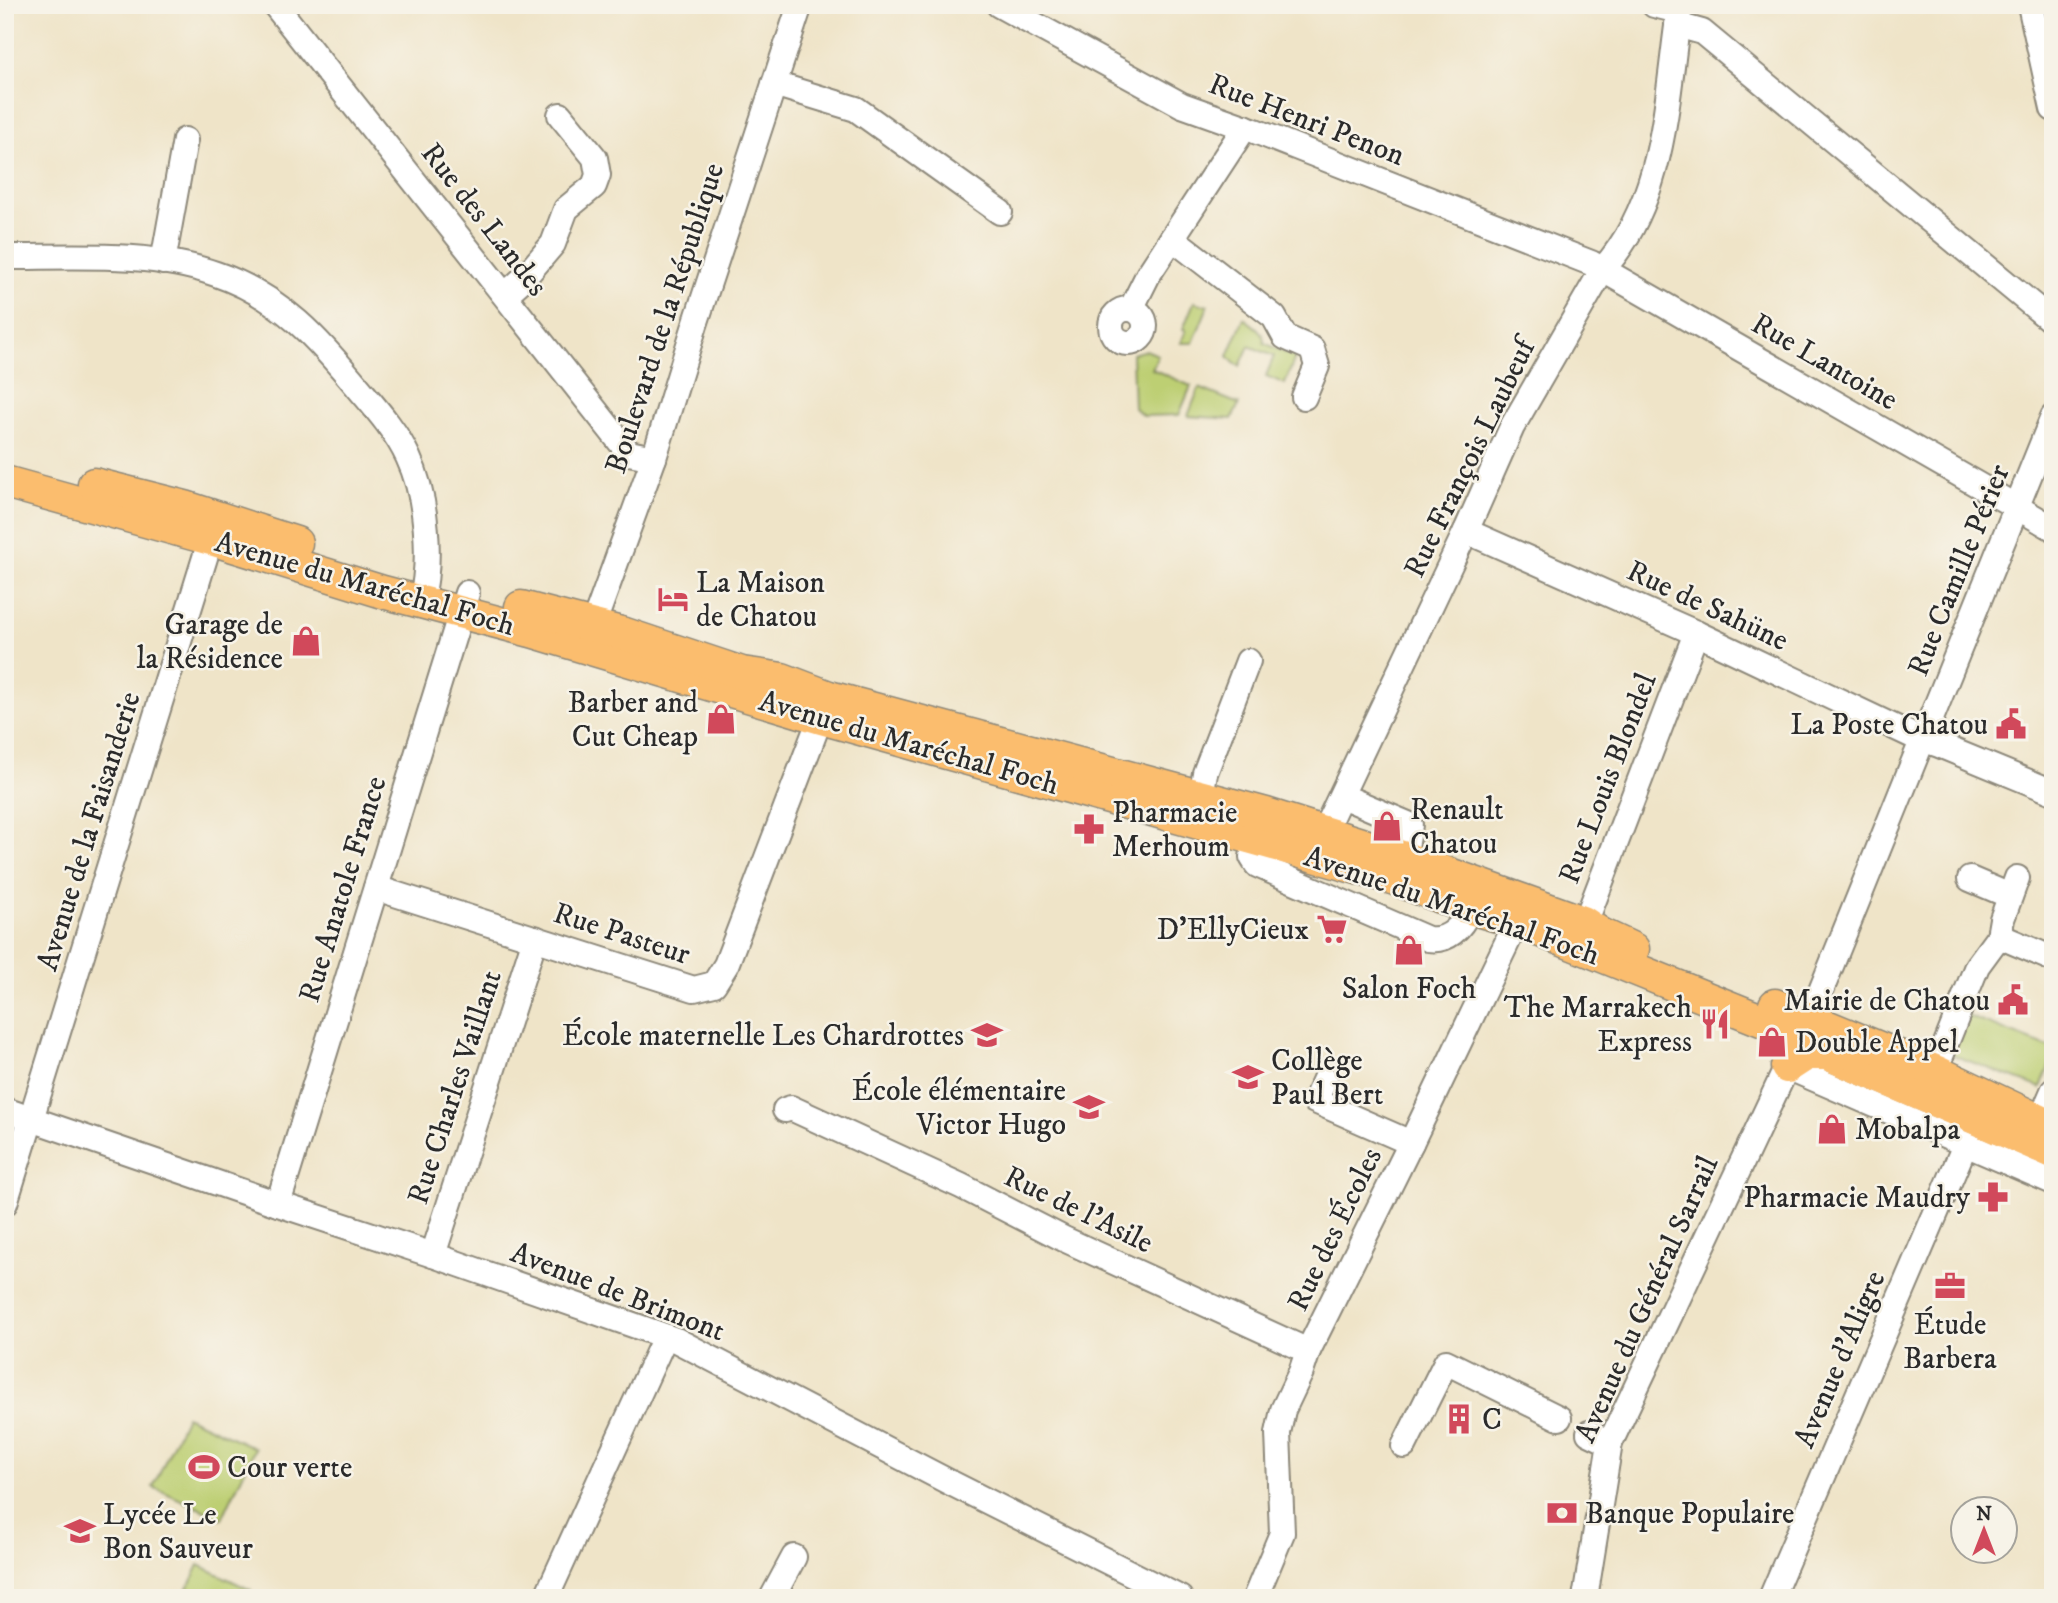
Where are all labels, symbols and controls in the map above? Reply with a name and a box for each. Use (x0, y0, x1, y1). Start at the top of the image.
street label: Rue Henri Penon (1203, 66, 1410, 175)
street label: Rue des Landes (412, 136, 555, 304)
street label: Boulevard de la République (598, 159, 733, 478)
street label: Rue Lantoine (1744, 306, 1904, 419)
street label: Rue François Laubeuf (1397, 329, 1546, 584)
street label: Rue Camille Périer (1900, 459, 2019, 682)
street label: Avenue du Maréchal Foch (210, 524, 519, 645)
street label: Rue de Sahüne (1621, 553, 1794, 660)
place label: La Maison de Chatou (696, 565, 825, 636)
hotel icon: La Maison de Chatou (656, 582, 690, 616)
place label: Garage de la Résidence (137, 607, 283, 678)
shop icon: Garage de la Résidence (289, 624, 323, 658)
street label: Rue Louis Blondel (1551, 668, 1666, 889)
street label: Avenue du Maréchal Foch (754, 683, 1063, 804)
place label: Barber and Cut Cheap (568, 685, 698, 756)
street label: Avenue de la Faisanderie (29, 687, 150, 975)
shop icon: Barber and Cut Cheap (704, 702, 738, 736)
place label: La Poste Chatou (1790, 707, 1988, 744)
public building icon: La Poste Chatou (1994, 707, 2028, 741)
street label: Rue Anatole France (291, 772, 395, 1007)
place label: Renault Chatou (1410, 792, 1504, 863)
place label: Pharmacie Merhoum (1112, 795, 1237, 866)
shop icon: Renault Chatou (1370, 809, 1404, 843)
pharmacy icon: Pharmacie Merhoum (1072, 812, 1106, 846)
street label: Avenue du Maréchal Foch (1299, 838, 1604, 974)
street label: Rue Pasteur (549, 895, 694, 974)
place label: D’EllyCieux (1157, 912, 1309, 949)
supermarket icon: D’EllyCieux (1315, 912, 1349, 946)
shop icon: Salon Foch (1392, 933, 1426, 967)
street label: Rue Charles Vaillant (400, 966, 511, 1209)
place label: Salon Foch (1342, 971, 1477, 1008)
place label: Mairie de Chatou (1783, 983, 1990, 1020)
public building icon: Mairie de Chatou (1996, 983, 2030, 1017)
place label: The Marrakech Express (1504, 990, 1692, 1061)
restaurant icon: The Marrakech Express (1698, 1007, 1732, 1041)
place label: École maternelle Les Chardrottes (562, 1017, 964, 1055)
school or university icon: École maternelle Les Chardrottes (970, 1018, 1004, 1052)
shop icon: Double Appel (1755, 1025, 1789, 1059)
place label: Double Appel (1795, 1025, 1959, 1062)
place label: Collège Paul Bert (1271, 1043, 1383, 1114)
school or university icon: Collège Paul Bert (1231, 1060, 1265, 1094)
place label: École élémentaire Victor Hugo (852, 1072, 1066, 1144)
school or university icon: École élémentaire Victor Hugo (1072, 1090, 1106, 1124)
shop icon: Mobalpa (1815, 1112, 1849, 1146)
place label: Mobalpa (1855, 1112, 1960, 1149)
street label: Rue des Écoles (1279, 1142, 1391, 1317)
street label: Avenue du Général Sarrail (1567, 1151, 1727, 1449)
street label: Rue de l'Asile (998, 1158, 1159, 1262)
place label: Pharmacie Maudry (1743, 1180, 1971, 1217)
pharmacy icon: Pharmacie Maudry (1976, 1180, 2010, 1214)
street label: Avenue de Brimont (505, 1235, 730, 1350)
street label: Avenue d'Aligre (1787, 1266, 1894, 1454)
office icon: Étude Barbera (1933, 1269, 1967, 1303)
place label: Étude Barbera (1903, 1306, 1997, 1378)
building icon: C (1442, 1402, 1476, 1436)
place label: C (1482, 1402, 1502, 1439)
sports icon: Cour verte (187, 1450, 221, 1484)
place label: Cour verte (227, 1450, 352, 1487)
north arrow (1950, 1494, 2020, 1564)
bank icon: Banque Populaire (1545, 1496, 1579, 1530)
place label: Banque Populaire (1585, 1496, 1795, 1533)
place label: Lycée Le Bon Sauveur (103, 1497, 253, 1568)
text: N (1976, 1503, 1992, 1526)
school or university icon: Lycée Le Bon Sauveur (63, 1514, 97, 1548)

